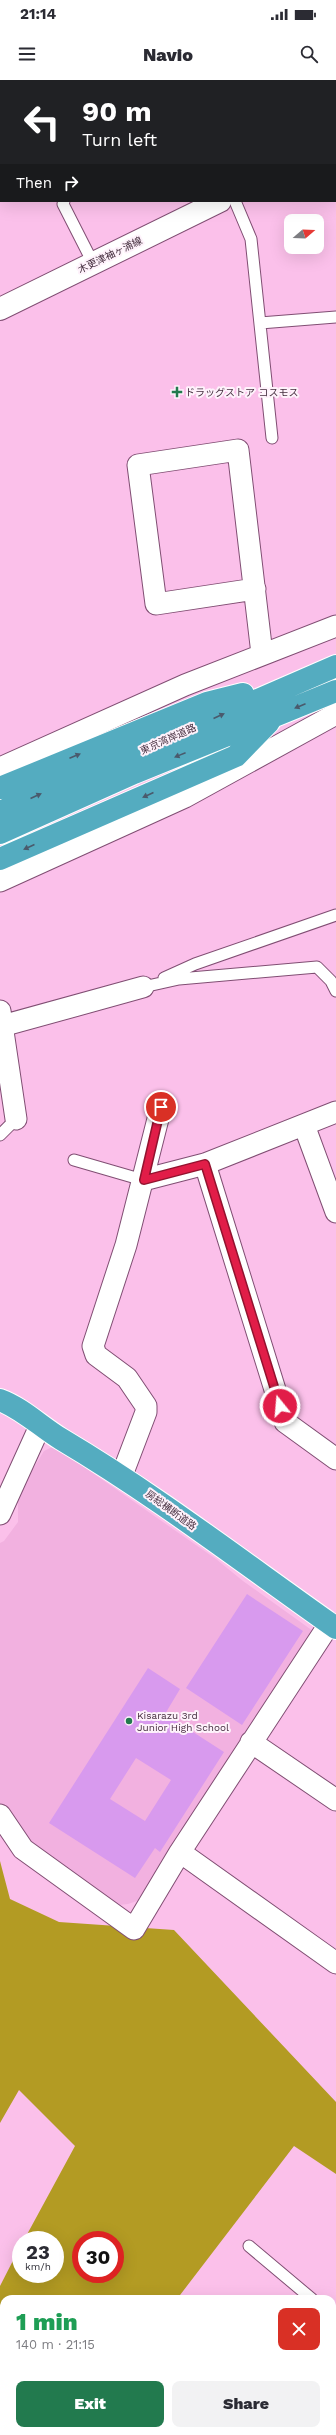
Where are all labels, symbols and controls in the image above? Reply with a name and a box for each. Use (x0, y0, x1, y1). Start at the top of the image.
text: 21:14 (20, 5, 56, 23)
icon: menu (16, 43, 38, 65)
icon: search (298, 43, 320, 65)
text: Navio (143, 44, 193, 65)
text: 90 m (82, 95, 152, 128)
icon: left (16, 96, 68, 148)
text: Turn left (82, 129, 157, 150)
icon: right (60, 172, 82, 194)
text: Then (16, 174, 52, 192)
north arrow (284, 214, 324, 254)
map controls (284, 214, 324, 254)
street label: 木更津袖ヶ浦線 (76, 235, 144, 275)
marker: ドラッグストア コスモス (172, 387, 182, 397)
place label: ドラッグストア コスモス (185, 387, 298, 398)
one-way arrow (295, 703, 306, 709)
one-way arrow (213, 713, 225, 720)
street label: 東京湾岸道路 (138, 722, 198, 756)
one-way arrow (173, 752, 185, 758)
one-way arrow (69, 753, 81, 759)
one-way arrow (142, 792, 154, 798)
one-way arrow (30, 793, 42, 799)
one-way arrow (22, 844, 34, 850)
pin (144, 1090, 178, 1124)
icon: arrive (150, 1096, 172, 1118)
position arrow (259, 1385, 301, 1427)
street label: 房総横断道路 (143, 1488, 199, 1532)
place label: Kisarazu 3rd Junior High School (137, 1710, 229, 1733)
marker: Kisarazu 3rd Junior High School (124, 1716, 134, 1726)
speed limit sign: 30 (72, 2231, 124, 2283)
text: 23 (26, 2240, 50, 2264)
text: km/h (25, 2261, 51, 2272)
text: 1 min (16, 2308, 78, 2336)
button: close (278, 2308, 320, 2350)
text: 140 m · 21:15 (16, 2337, 95, 2352)
button: Exit (16, 2381, 164, 2427)
button: Share (172, 2381, 320, 2427)

